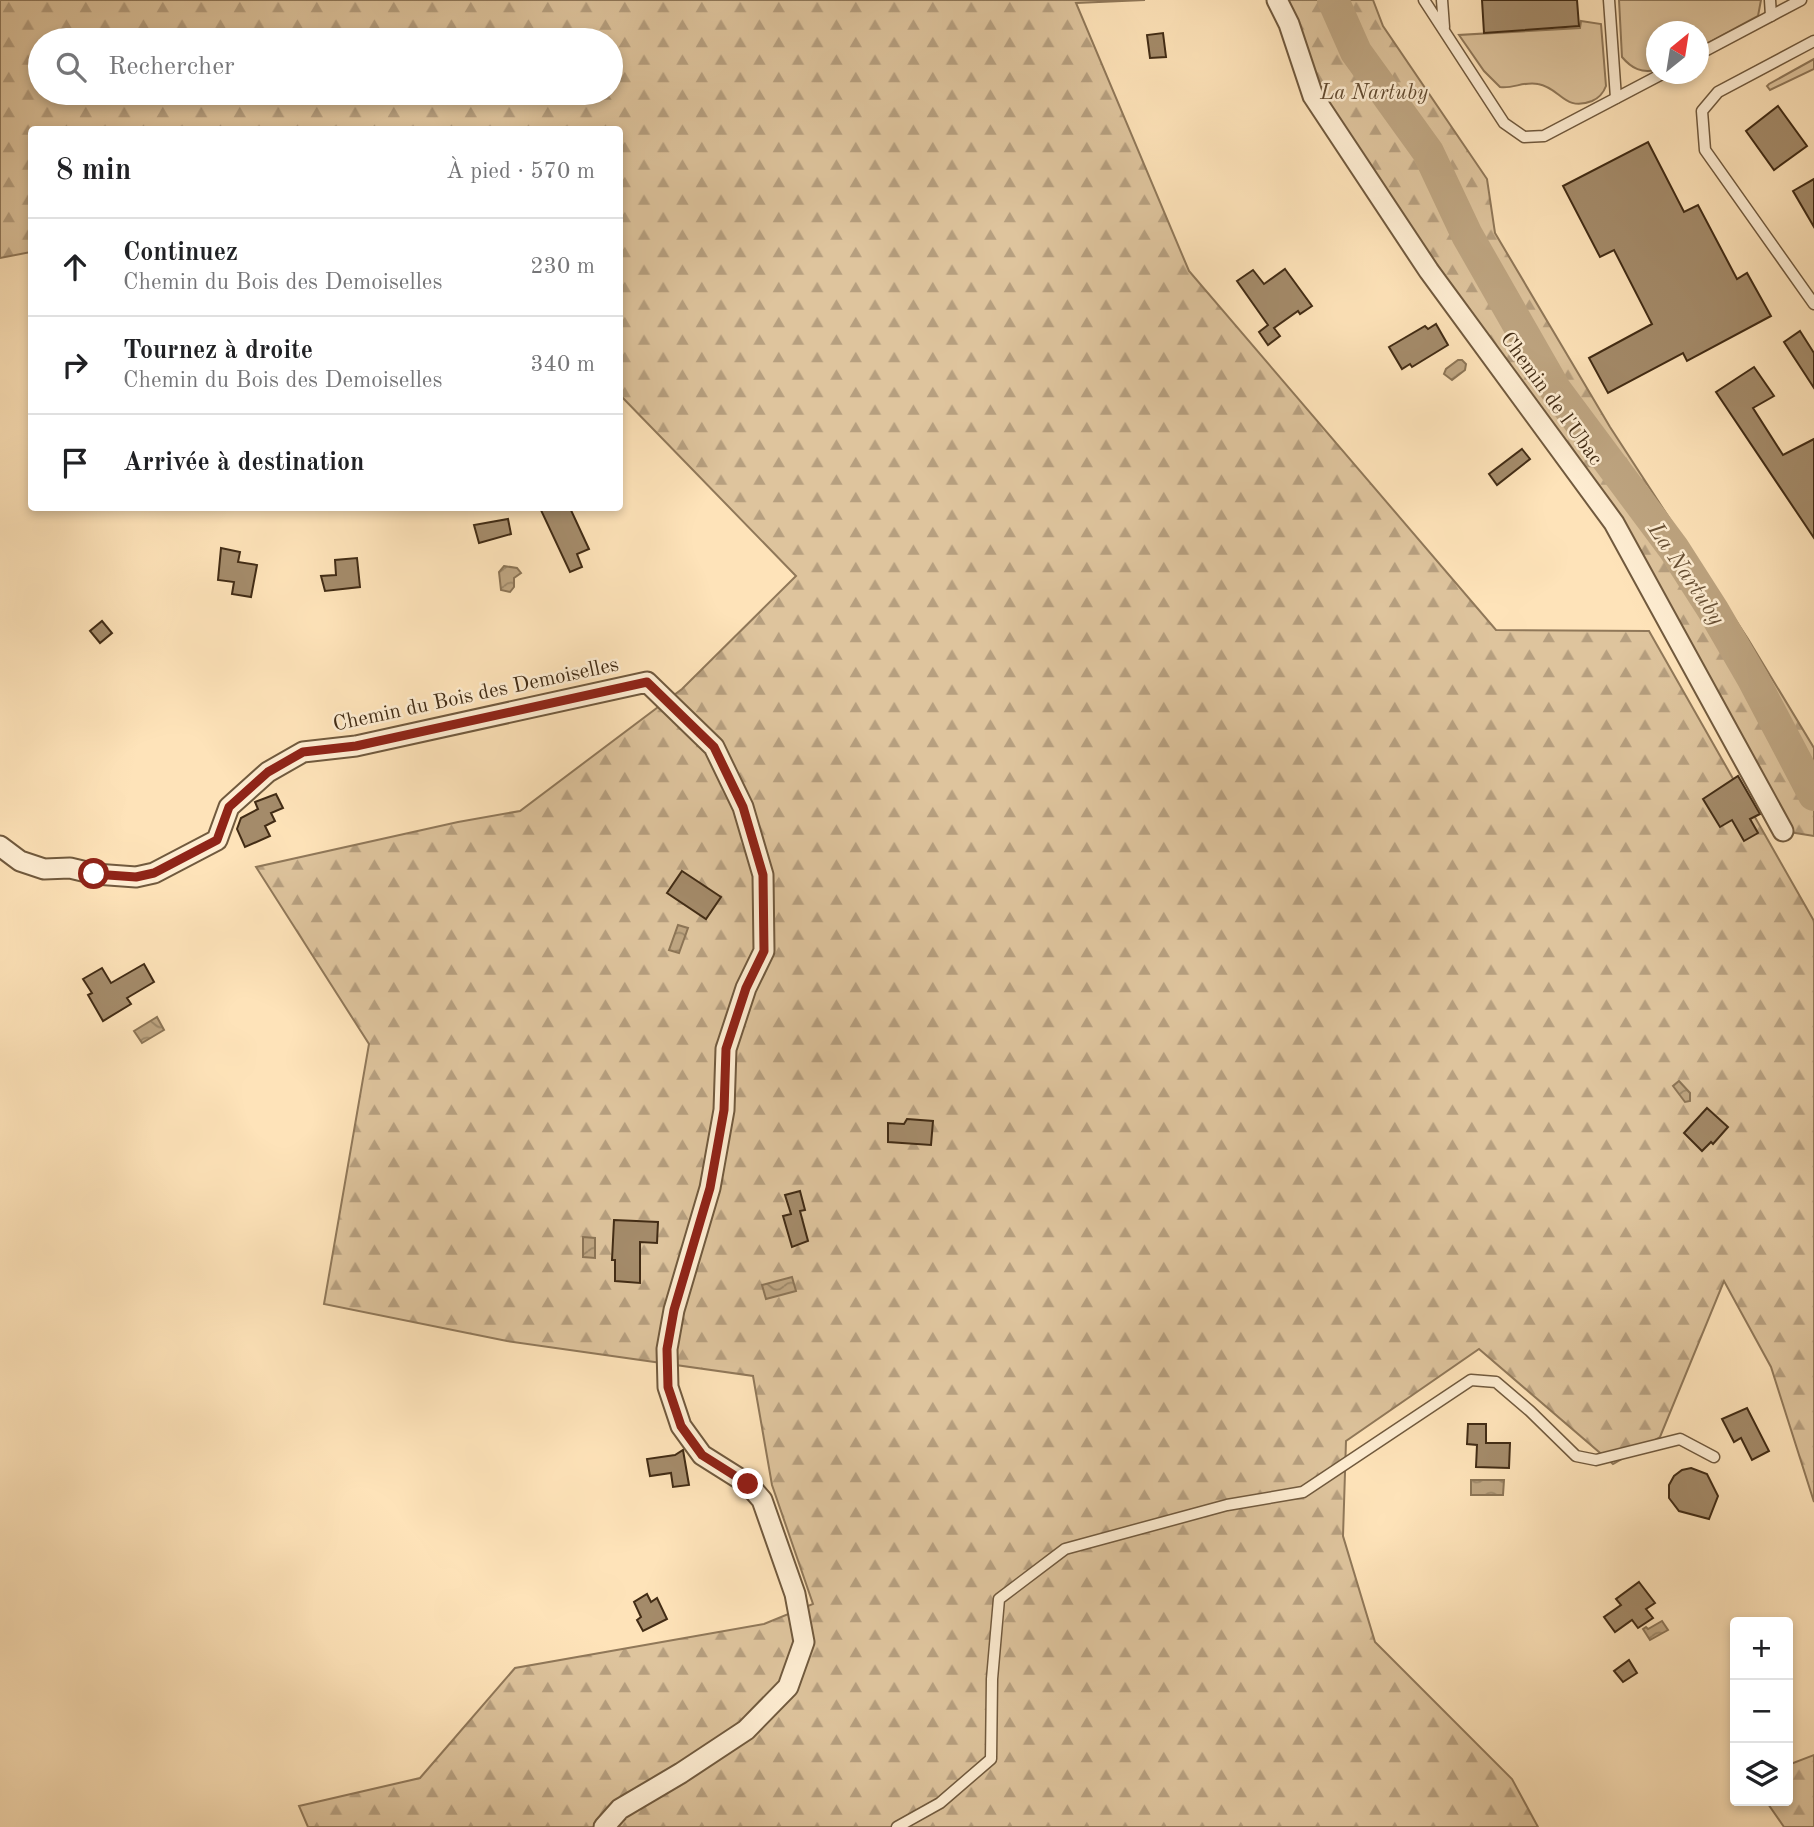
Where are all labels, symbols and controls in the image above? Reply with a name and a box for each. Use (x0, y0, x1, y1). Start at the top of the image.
north arrow (1646, 21, 1709, 84)
search box (28, 28, 623, 105)
icon: search (52, 48, 90, 86)
text: Rechercher (108, 54, 235, 80)
park label: La Nartuby (1319, 83, 1428, 104)
text: 8 min (56, 156, 131, 186)
text: À pied · 570 m (446, 160, 595, 183)
text: Continuez (123, 240, 238, 266)
icon: ahead (56, 248, 94, 286)
text: 230 m (530, 255, 595, 278)
text: Chemin du Bois des Demoiselles (123, 271, 442, 294)
street label: Chemin de l'Ubac (1496, 329, 1606, 469)
text: Tournez à droite (123, 338, 313, 364)
icon: right (56, 346, 94, 384)
text: 340 m (530, 353, 595, 376)
text: Chemin du Bois des Demoiselles (123, 369, 442, 392)
icon: arrive (56, 444, 94, 482)
text: Arrivée à destination (123, 450, 365, 476)
water label: La Nartuby (1642, 518, 1729, 630)
street label: Chemin du Bois des Demoiselles (331, 654, 621, 736)
route start (78, 858, 109, 889)
route end (732, 1468, 763, 1499)
map controls (1730, 1617, 1793, 1806)
button: + (1730, 1617, 1793, 1680)
button: − (1730, 1680, 1793, 1743)
button: layers (1730, 1743, 1793, 1806)

